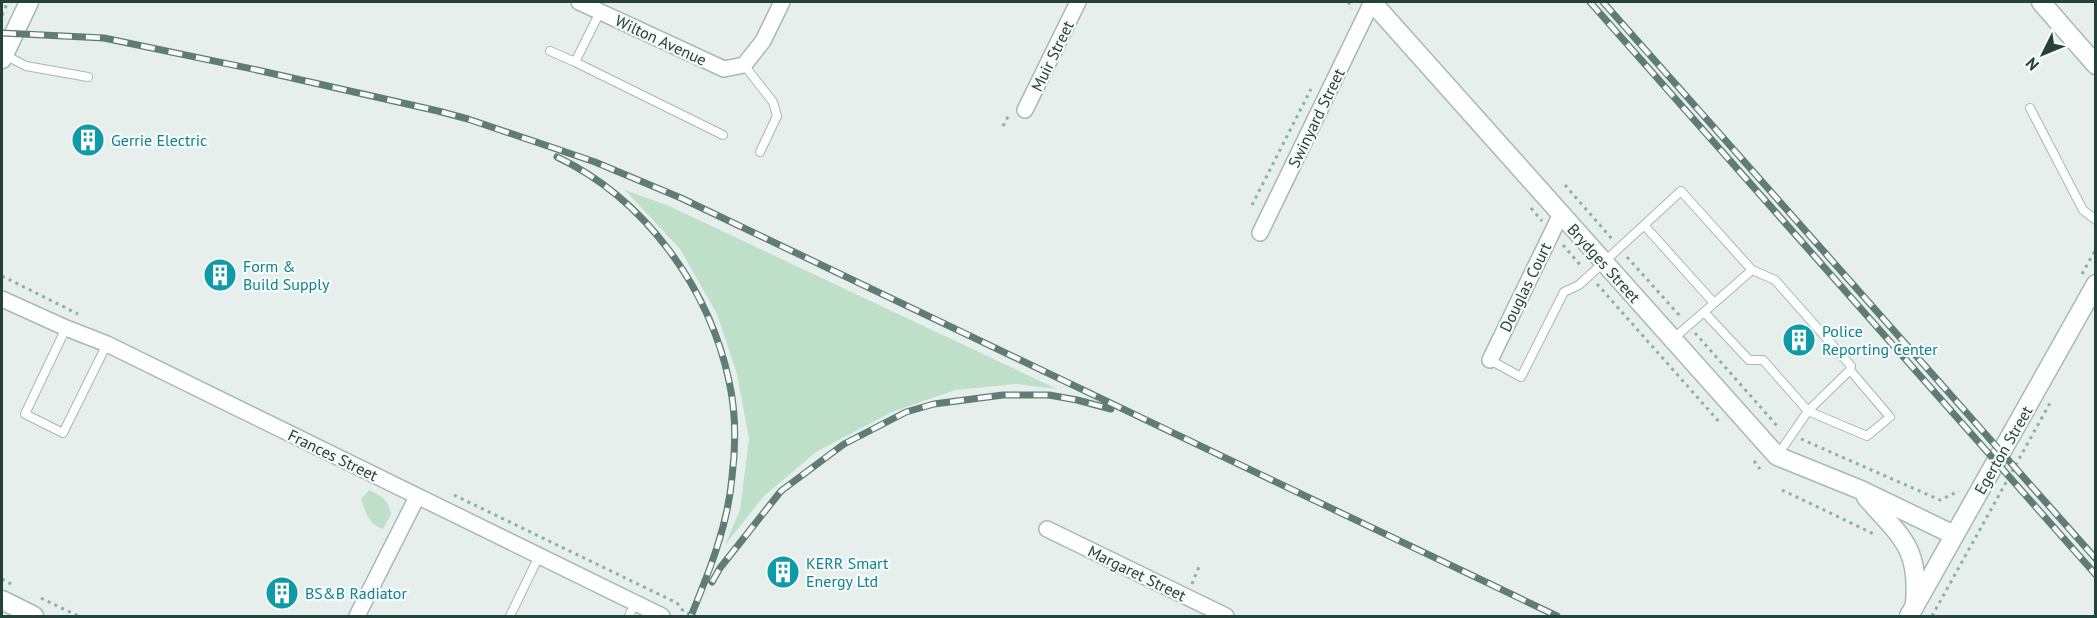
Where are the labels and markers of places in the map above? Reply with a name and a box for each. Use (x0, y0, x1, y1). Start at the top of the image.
building icon: Gerrie Electric (70, 122, 106, 158)
place label: Gerrie Electric (111, 130, 207, 150)
place label: Form & Build Supply (243, 256, 330, 294)
building icon: Form & Build Supply (202, 257, 238, 293)
place label: Police Reporting Center (1822, 321, 1938, 359)
building icon: Police Reporting Center (1781, 322, 1817, 358)
place label: KERR Smart Energy Ltd (806, 553, 889, 591)
building icon: KERR Smart Energy Ltd (765, 554, 801, 590)
building icon: BS&B Radiator (264, 575, 300, 611)
place label: BS&B Radiator (305, 583, 407, 603)

